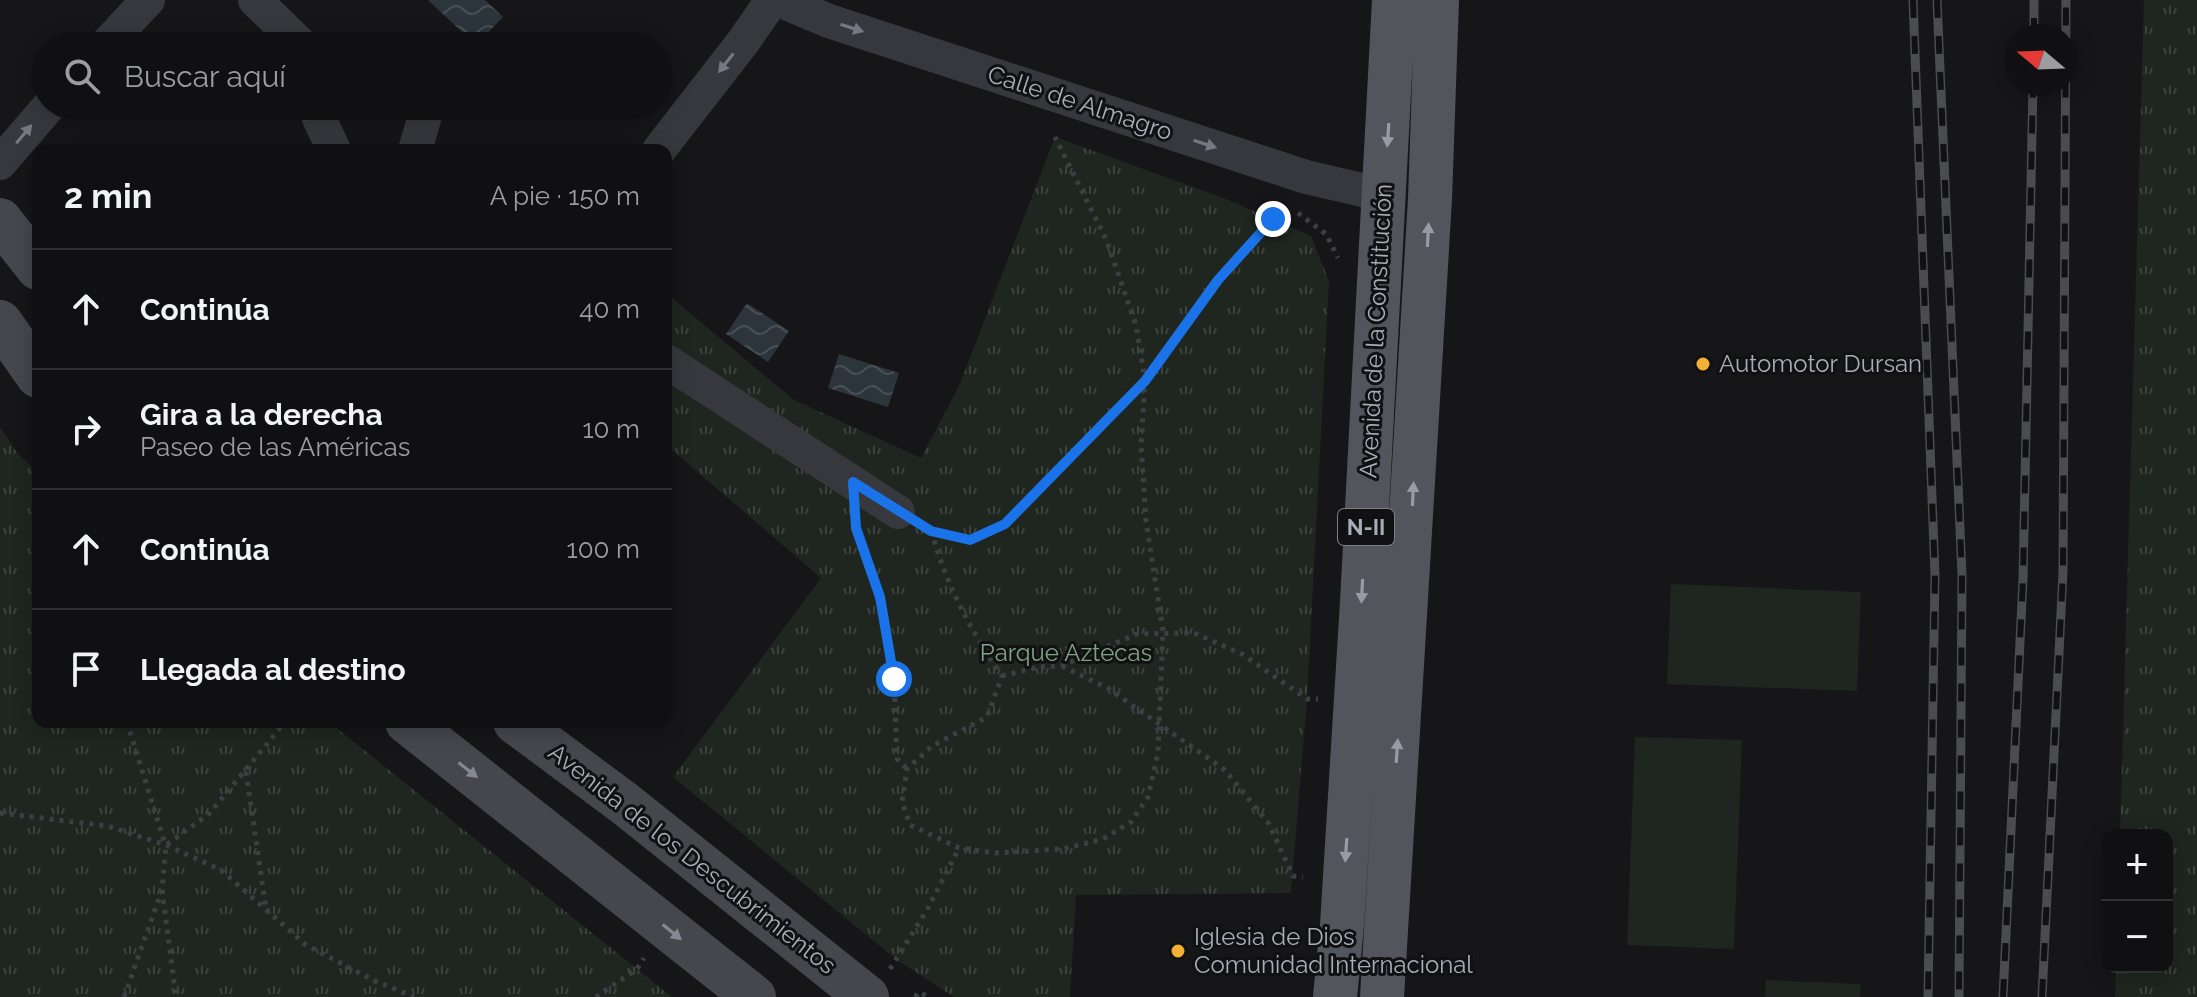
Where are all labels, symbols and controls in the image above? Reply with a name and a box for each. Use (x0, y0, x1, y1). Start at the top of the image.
one-way arrow (840, 22, 864, 35)
north arrow (2005, 24, 2077, 96)
search box (32, 32, 672, 120)
one-way arrow (719, 53, 735, 73)
icon: search (60, 54, 104, 98)
text: Buscar aquí (124, 59, 286, 94)
street label: Calle de Almagro (984, 59, 1176, 146)
one-way arrow (1381, 123, 1394, 148)
one-way arrow (15, 124, 32, 144)
one-way arrow (1193, 138, 1217, 151)
text: 2 min (64, 176, 152, 216)
text: A pie · 150 m (490, 181, 640, 211)
street label: Avenida de la Constitución (1353, 183, 1398, 479)
route end (1255, 201, 1291, 237)
one-way arrow (1422, 222, 1435, 247)
icon: ahead (64, 287, 108, 331)
text: Continúa (140, 292, 270, 327)
text: 40 m (579, 294, 640, 324)
place label: Automotor Dursan (1719, 349, 1922, 378)
marker: Automotor Dursan (1694, 355, 1712, 373)
text: Gira a la derecha (140, 397, 383, 432)
icon: right (64, 407, 108, 451)
text: 10 m (582, 414, 640, 444)
text: Paseo de las Américas (140, 432, 410, 462)
one-way arrow (1407, 481, 1420, 506)
road number: N-II (1338, 509, 1394, 545)
icon: ahead (64, 527, 108, 571)
text: Continúa (140, 532, 270, 567)
text: 100 m (567, 534, 640, 564)
one-way arrow (1355, 579, 1368, 604)
park label: Parque Aztecas (980, 638, 1152, 667)
icon: arrive (64, 647, 108, 691)
text: Llegada al destino (140, 652, 406, 687)
route start (876, 661, 912, 697)
street label: Avenida de los Descubrimientos (543, 737, 842, 980)
one-way arrow (1391, 739, 1404, 764)
one-way arrow (458, 762, 478, 778)
map controls (2101, 829, 2173, 973)
button: + (2101, 829, 2173, 901)
one-way arrow (1339, 838, 1352, 863)
button: − (2101, 901, 2173, 973)
place label: Iglesia de Dios Comunidad Internacional (1194, 922, 1473, 979)
one-way arrow (662, 923, 682, 940)
marker: Iglesia de Dios Comunidad Internacional (1169, 942, 1187, 960)

